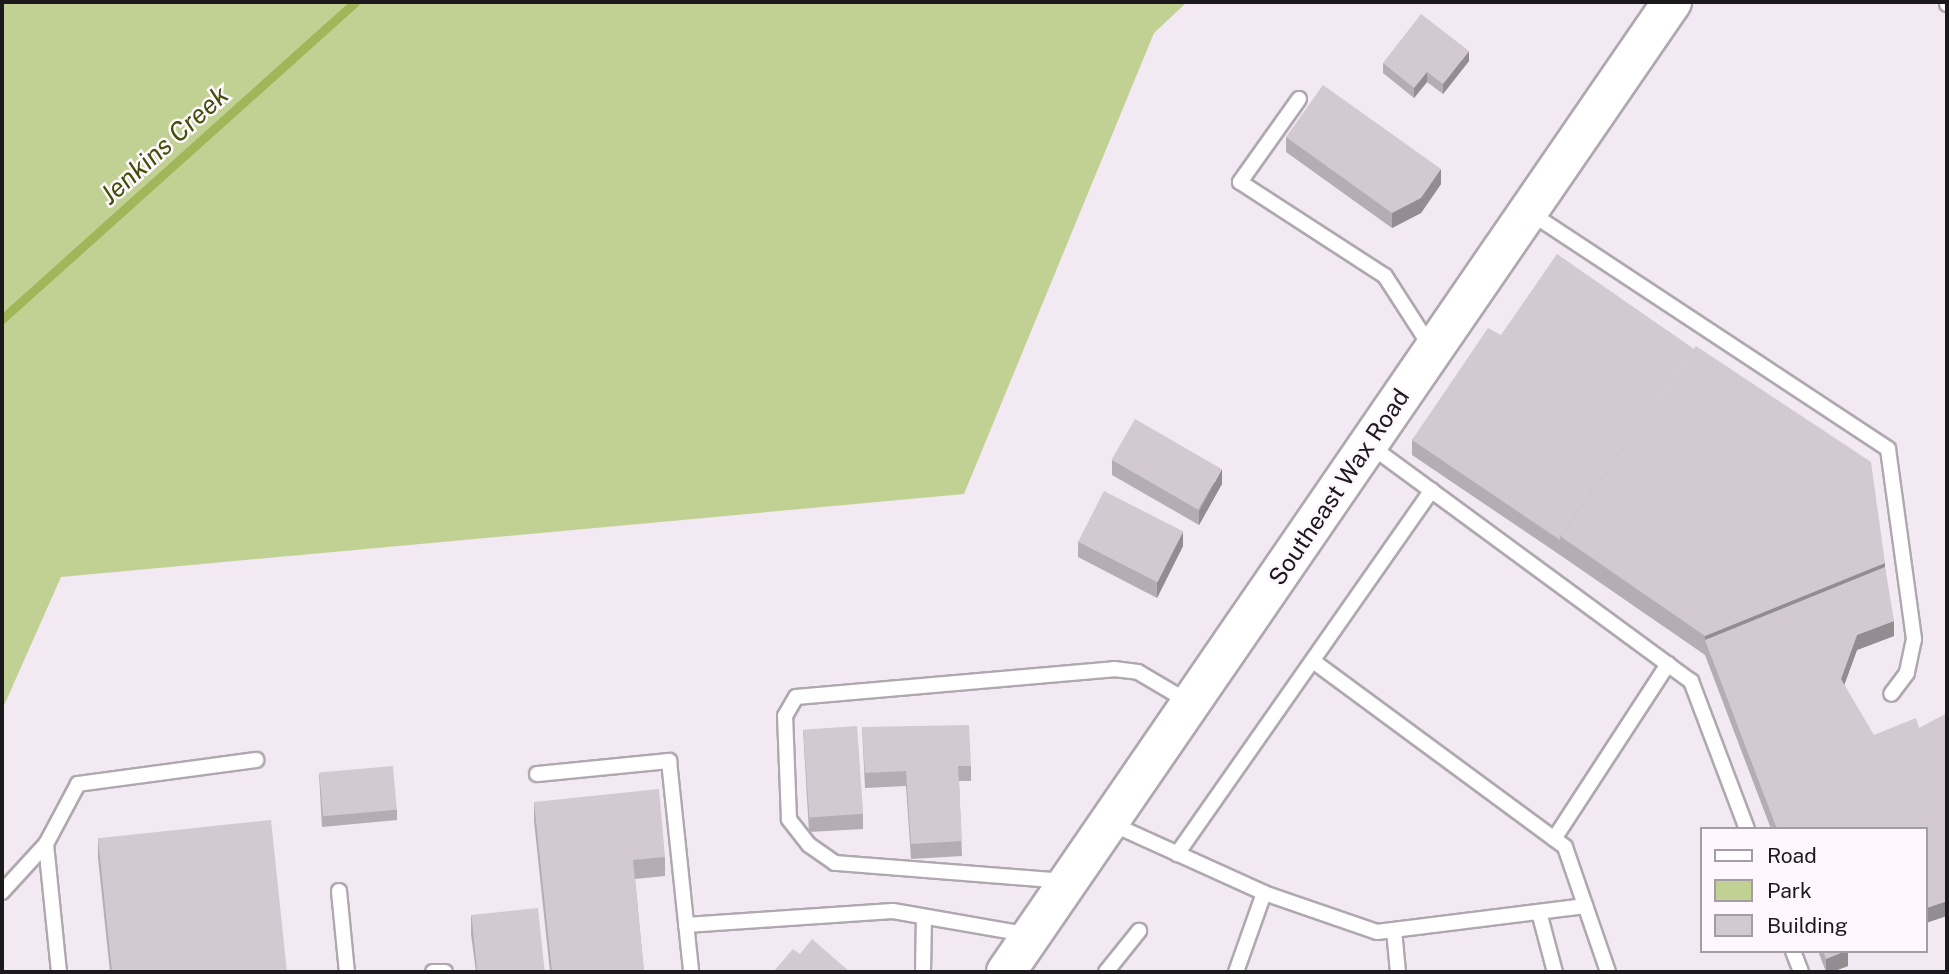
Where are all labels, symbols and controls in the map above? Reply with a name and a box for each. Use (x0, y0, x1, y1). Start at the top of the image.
water label: Jenkins Creek (93, 79, 235, 211)
street label: Southeast Wax Road (1262, 383, 1416, 591)
legend (1700, 827, 1928, 953)
text: Road (1767, 843, 1817, 868)
text: Park (1767, 878, 1812, 903)
text: Building (1767, 913, 1848, 938)

